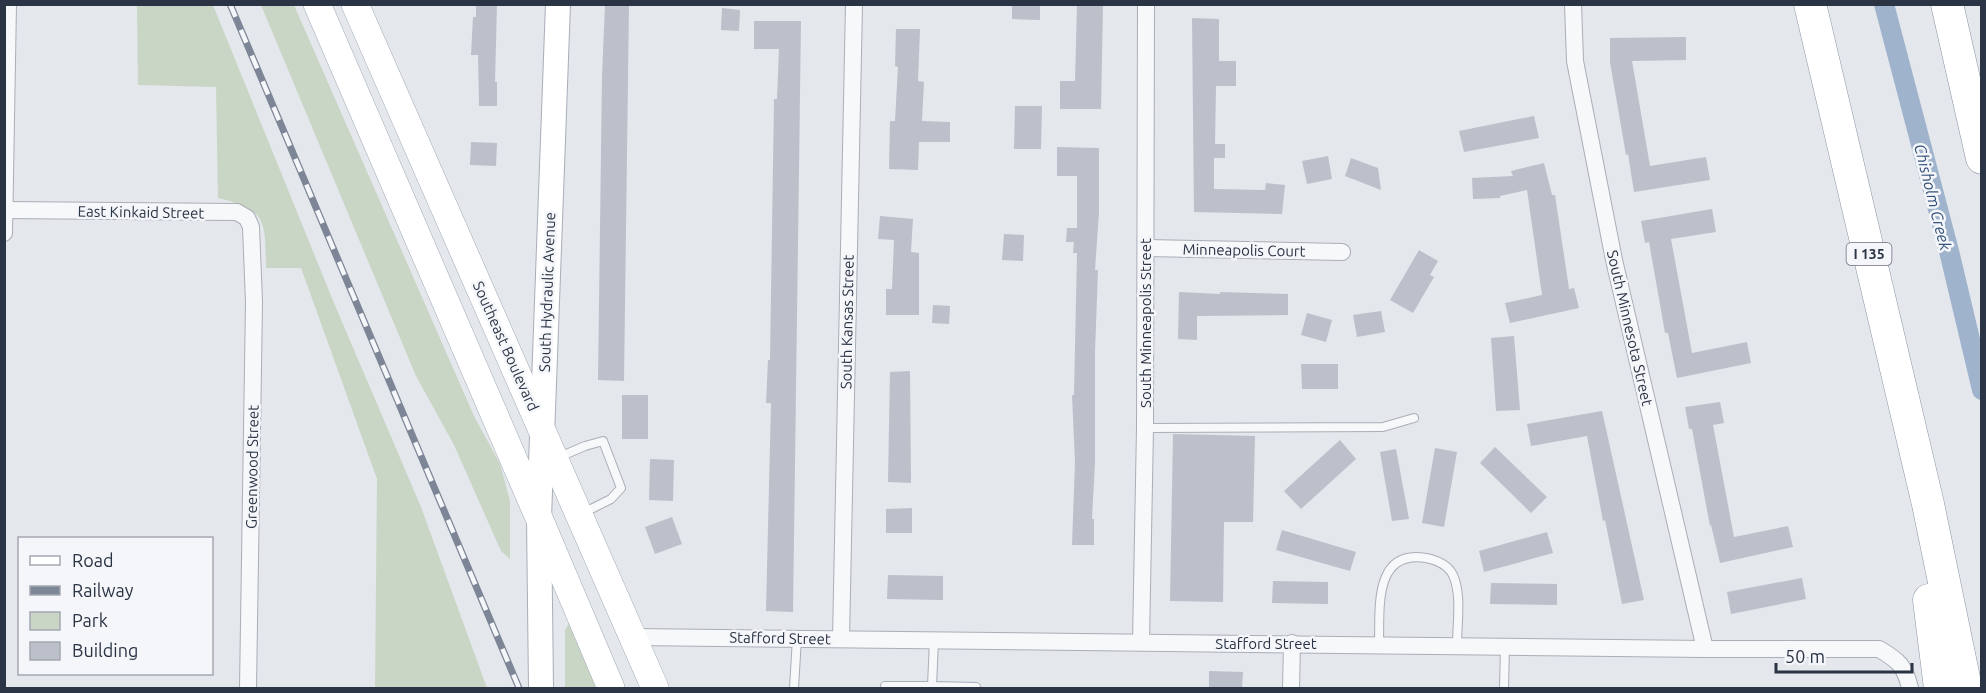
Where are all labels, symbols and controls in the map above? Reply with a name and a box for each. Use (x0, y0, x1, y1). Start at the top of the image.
water label: Chisholm Creek (1911, 142, 1955, 253)
street label: East Kinkaid Street (78, 202, 205, 222)
street label: South Hydraulic Avenue (536, 212, 558, 372)
street label: South Minneapolis Street (1137, 238, 1154, 408)
street label: Minneapolis Court (1182, 240, 1306, 260)
road number: I 135 (1846, 243, 1892, 265)
street label: South Minnesota Street (1604, 248, 1656, 408)
street label: South Kansas Street (837, 254, 857, 389)
street label: Southeast Boulevard (470, 279, 542, 413)
street label: Greenwood Street (242, 405, 262, 529)
legend (18, 537, 213, 675)
text: Road (72, 550, 114, 570)
text: Railway (72, 580, 134, 600)
text: Park (72, 610, 108, 630)
street label: Stafford Street (729, 629, 831, 647)
street label: Stafford Street (1215, 635, 1317, 652)
scale bar (1776, 636, 1912, 674)
text: Building (72, 640, 138, 660)
text: 50 m (1785, 646, 1825, 666)

